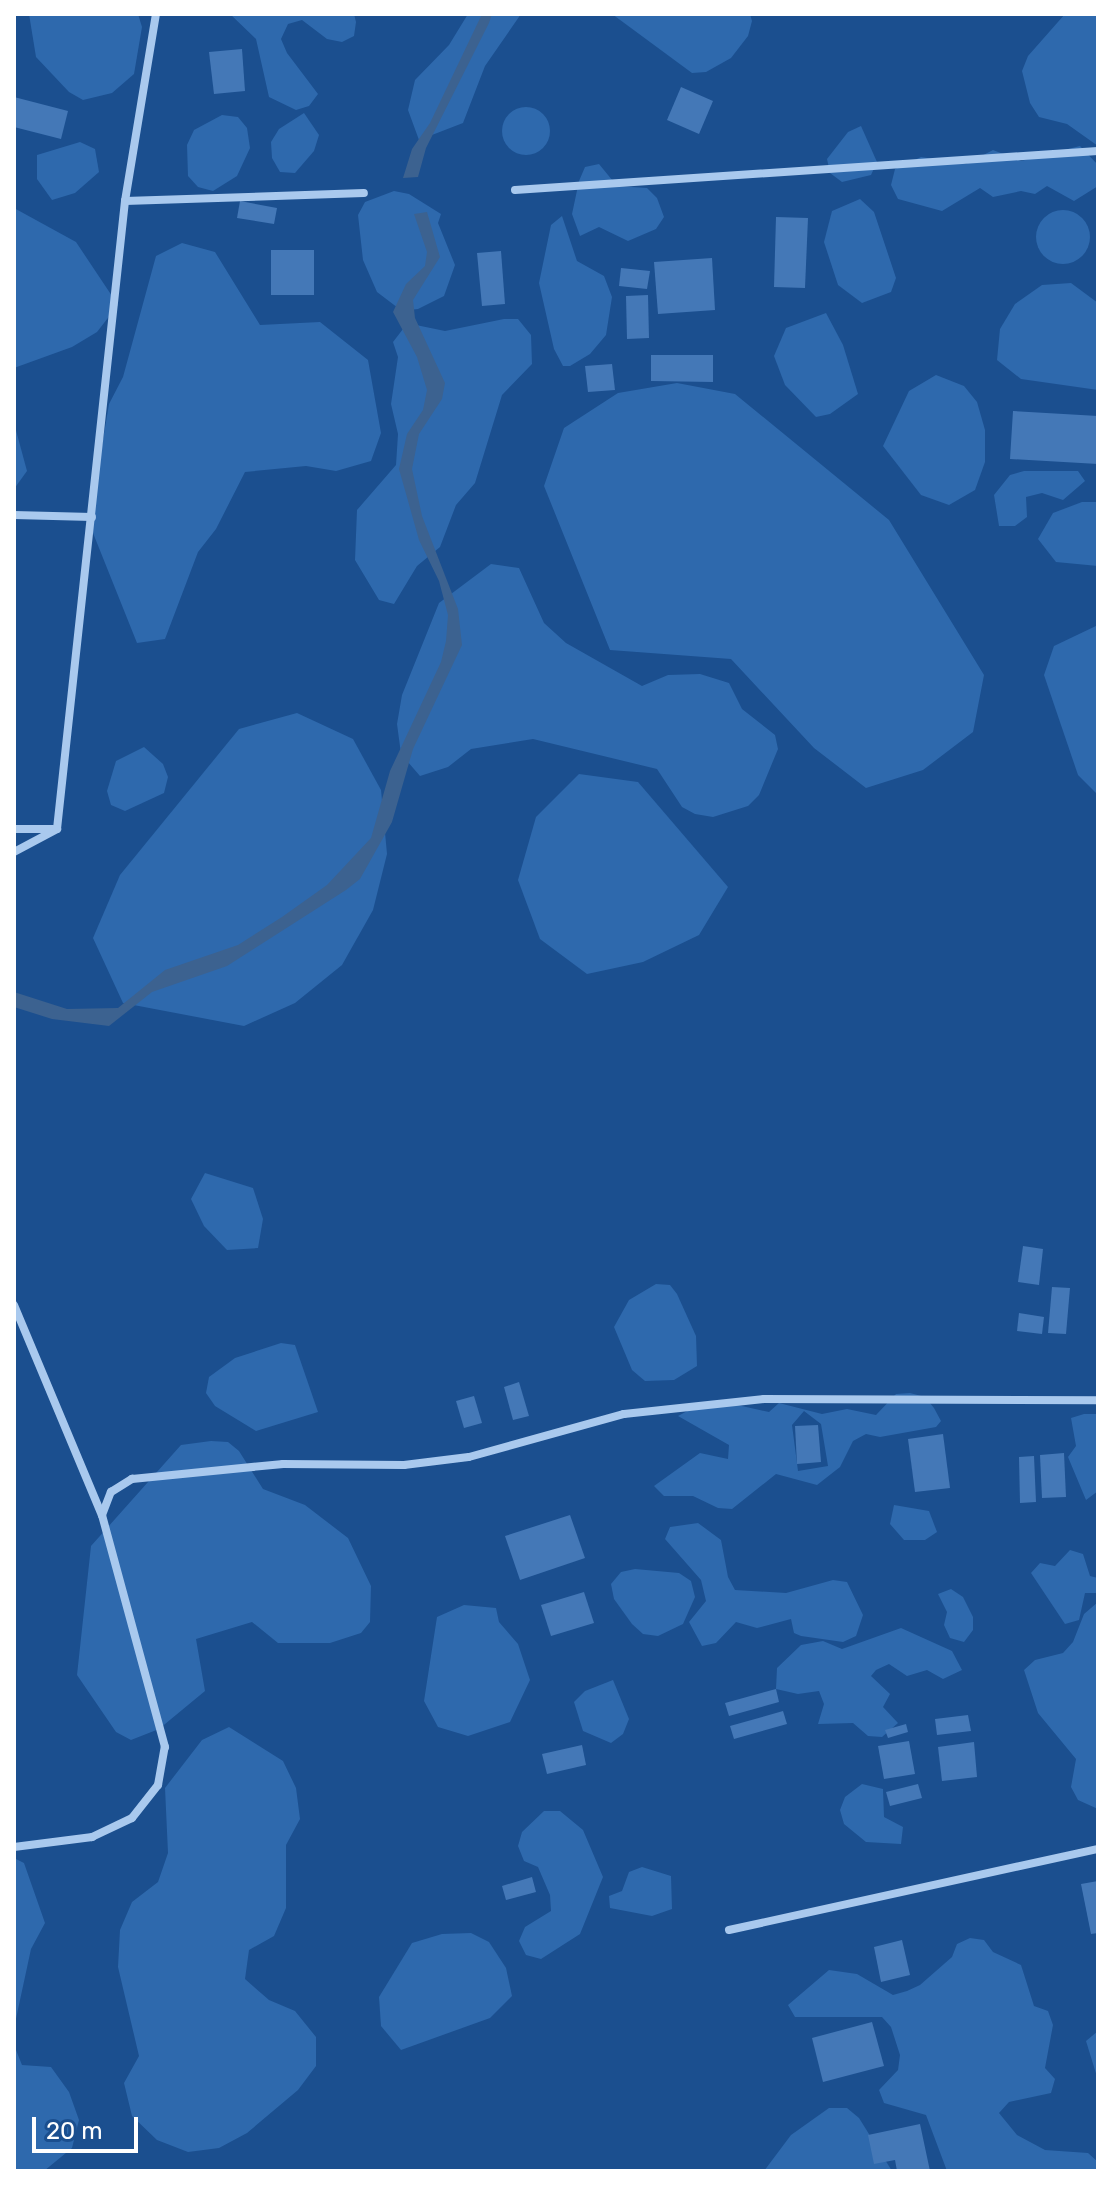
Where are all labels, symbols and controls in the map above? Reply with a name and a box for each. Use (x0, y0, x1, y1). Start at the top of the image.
scale bar (36, 2101, 142, 2151)
text: 20 m (46, 2117, 103, 2145)

